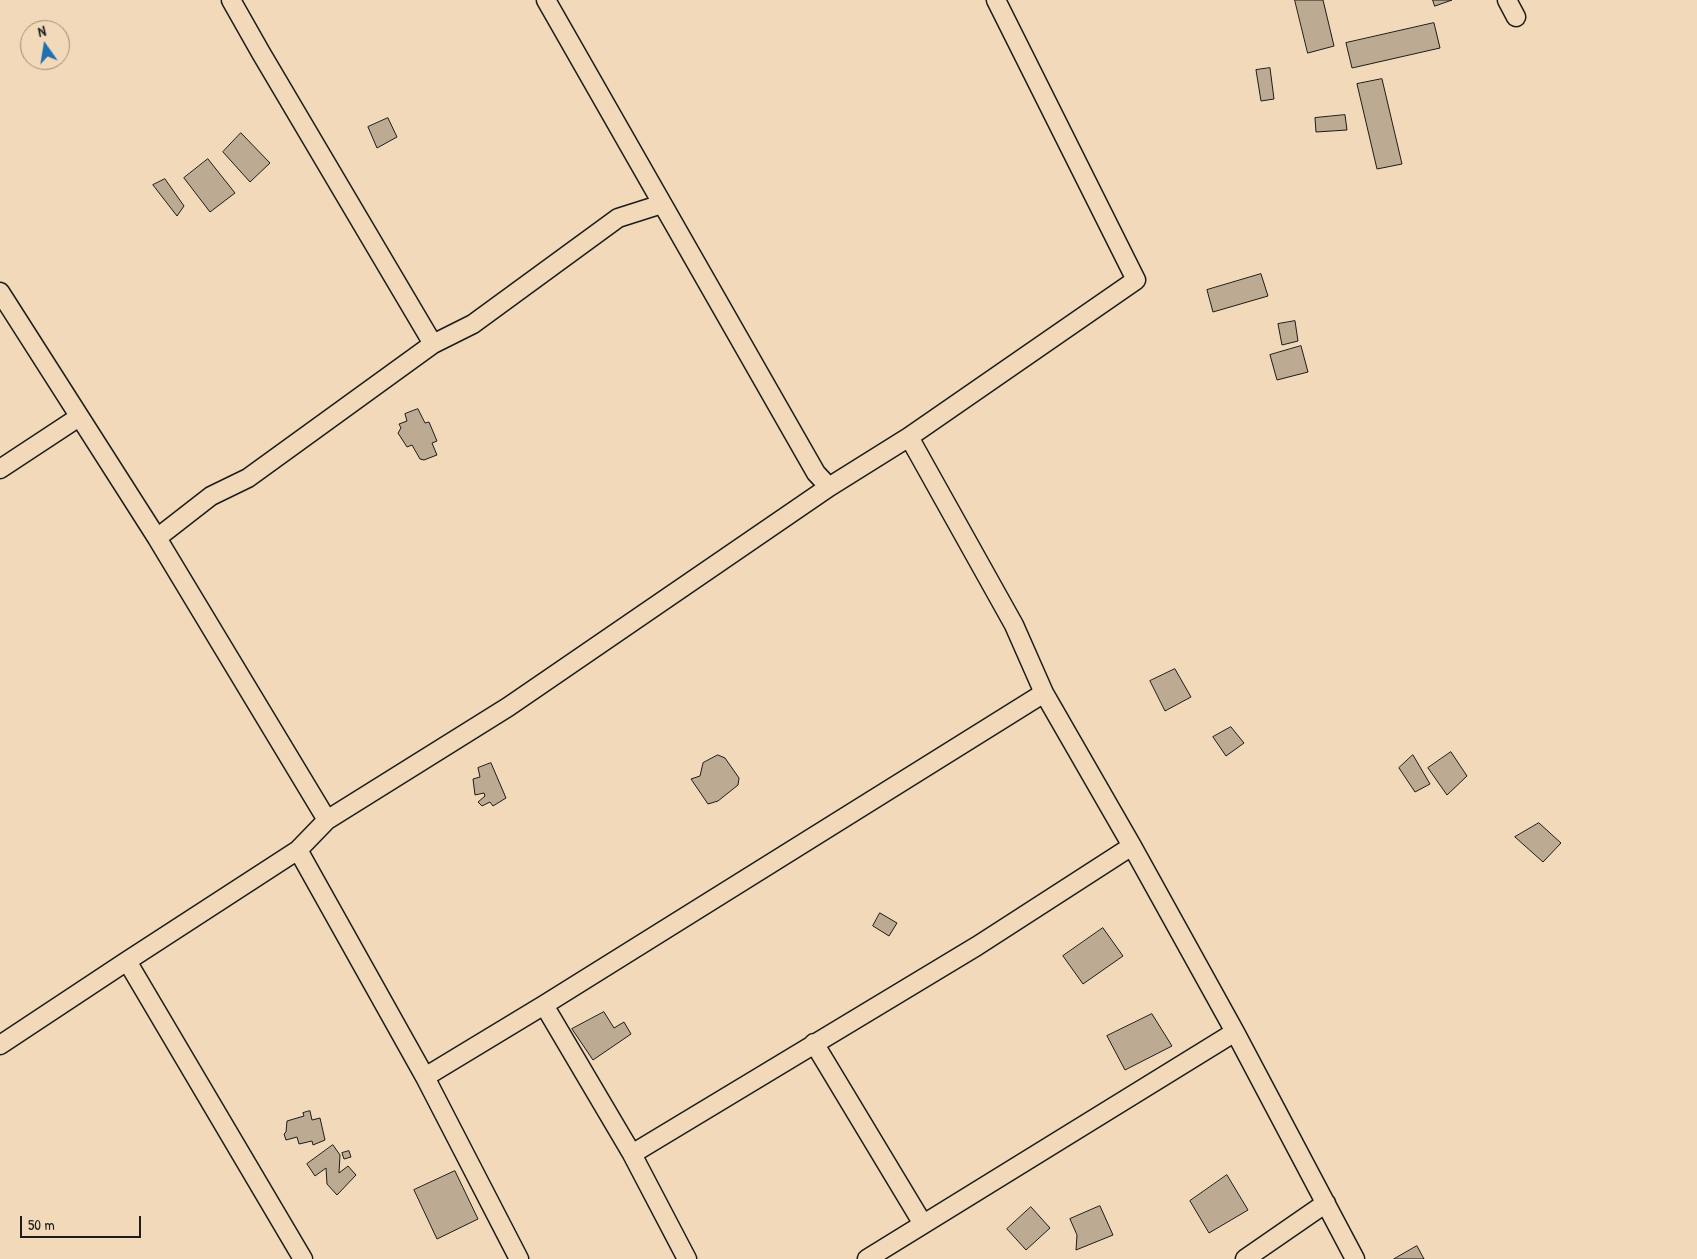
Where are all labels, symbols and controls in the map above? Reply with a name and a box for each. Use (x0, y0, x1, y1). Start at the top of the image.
north arrow (20, 20, 70, 70)
text: N (36, 21, 47, 41)
scale bar (22, 1206, 144, 1238)
text: 50 m (28, 1214, 55, 1235)

